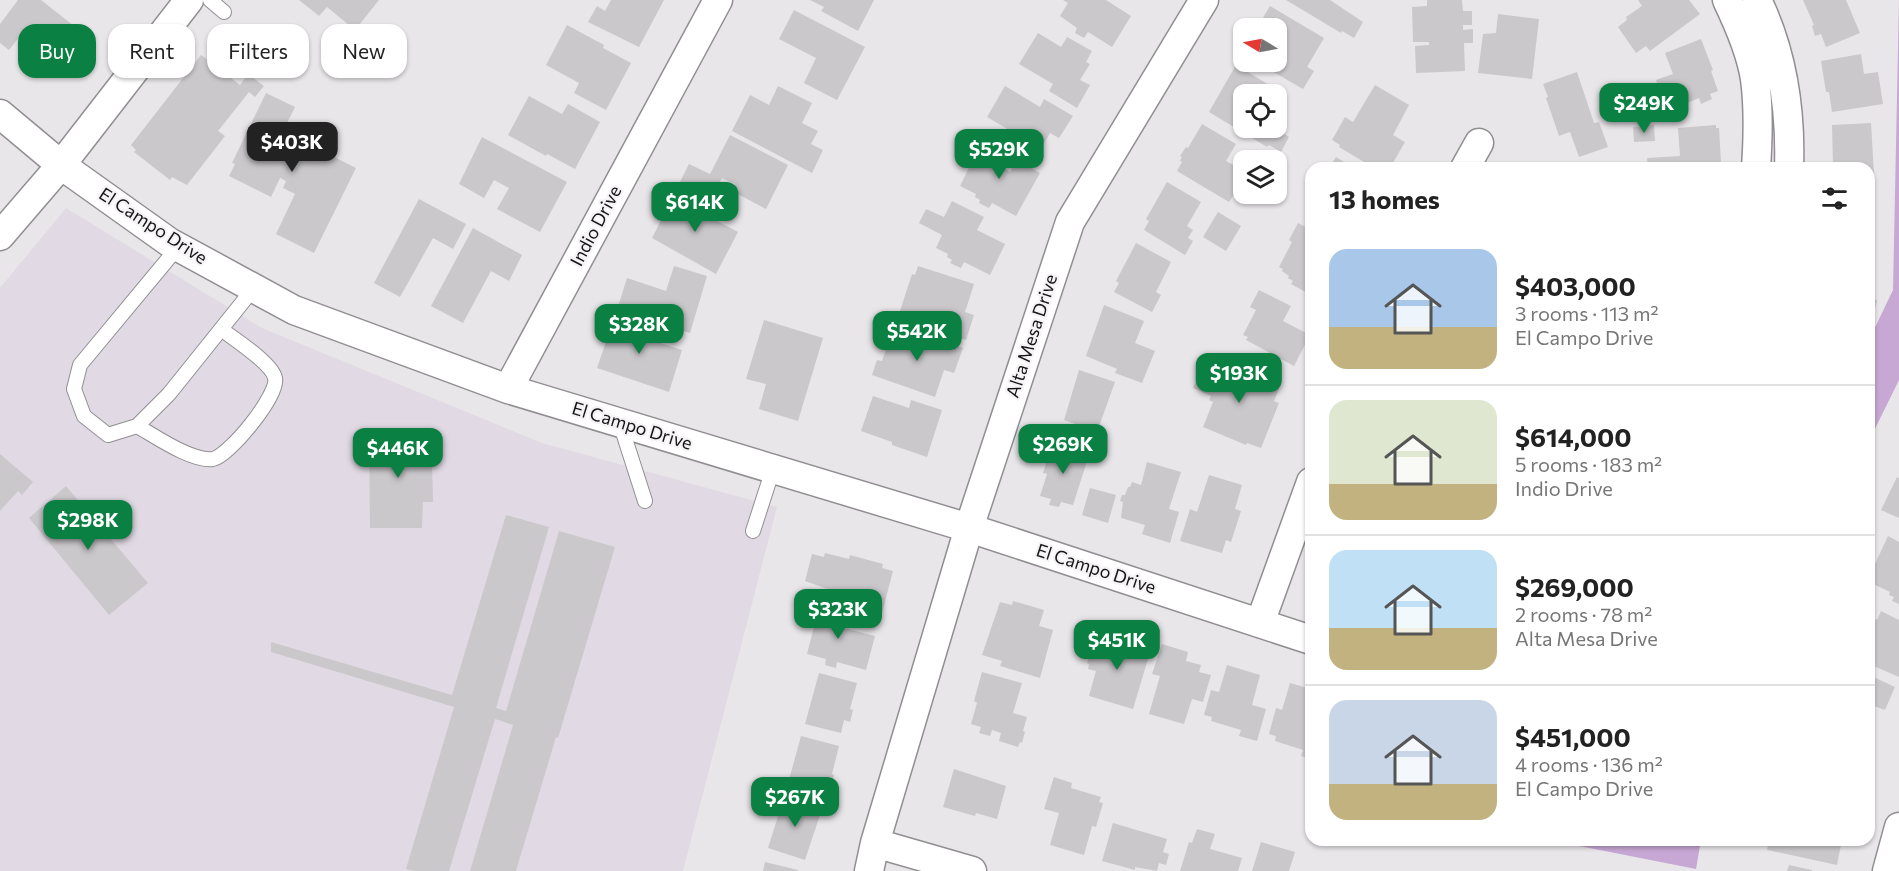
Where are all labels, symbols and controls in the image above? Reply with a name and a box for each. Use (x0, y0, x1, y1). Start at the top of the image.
north arrow (1233, 18, 1287, 72)
map controls (1233, 18, 1287, 204)
chip: Buy (18, 24, 96, 78)
chip: Rent (108, 24, 195, 78)
chip: Filters (207, 24, 309, 78)
chip: New (321, 24, 407, 78)
pin: $249K (1602, 83, 1686, 134)
button: locate (1233, 84, 1287, 138)
text: $249K (1613, 90, 1675, 114)
pin: $403K (250, 122, 334, 173)
text: $403K (261, 129, 323, 153)
pin: $529K (957, 129, 1041, 180)
text: $529K (969, 136, 1029, 160)
button: layers (1233, 150, 1287, 204)
street label: Indio Drive (565, 181, 626, 270)
street label: El Campo Drive (95, 182, 212, 268)
pin: $614K (653, 182, 737, 233)
icon: filters (1818, 182, 1851, 215)
text: 13 homes (1329, 183, 1440, 214)
text: $614K (665, 189, 725, 213)
text: $403,000 (1515, 270, 1636, 301)
street label: Alta Mesa Drive (1001, 271, 1061, 400)
icon: home (1377, 273, 1449, 345)
text: 3 rooms · 113 m² (1515, 301, 1659, 325)
pin: $328K (597, 304, 681, 355)
text: $328K (609, 311, 669, 335)
pin: $542K (875, 311, 959, 362)
text: $542K (887, 318, 947, 342)
text: El Campo Drive (1515, 325, 1653, 349)
pin: $193K (1197, 353, 1281, 404)
text: $193K (1210, 360, 1268, 384)
street label: El Campo Drive (570, 396, 695, 454)
text: $614,000 (1515, 421, 1632, 452)
pin: $269K (1021, 424, 1105, 475)
icon: home (1377, 424, 1449, 496)
pin: $446K (356, 428, 440, 479)
text: $269K (1032, 431, 1094, 455)
text: $446K (367, 435, 429, 459)
text: 5 rooms · 183 m² (1515, 452, 1662, 476)
text: Indio Drive (1515, 476, 1613, 500)
pin: $298K (46, 500, 130, 551)
text: $298K (57, 507, 119, 531)
street label: El Campo Drive (1034, 538, 1159, 598)
text: $269,000 (1515, 571, 1634, 602)
icon: home (1377, 574, 1449, 646)
pin: $323K (796, 589, 880, 640)
text: $323K (808, 596, 868, 620)
text: 2 rooms · 78 m² (1515, 602, 1652, 626)
pin: $451K (1075, 620, 1159, 671)
text: Alta Mesa Drive (1515, 626, 1658, 650)
text: $451K (1088, 627, 1146, 651)
text: $451,000 (1515, 721, 1631, 752)
icon: home (1377, 724, 1449, 796)
text: 4 rooms · 136 m² (1515, 752, 1663, 776)
text: El Campo Drive (1515, 776, 1653, 800)
pin: $267K (753, 777, 837, 828)
text: $267K (765, 784, 825, 808)

